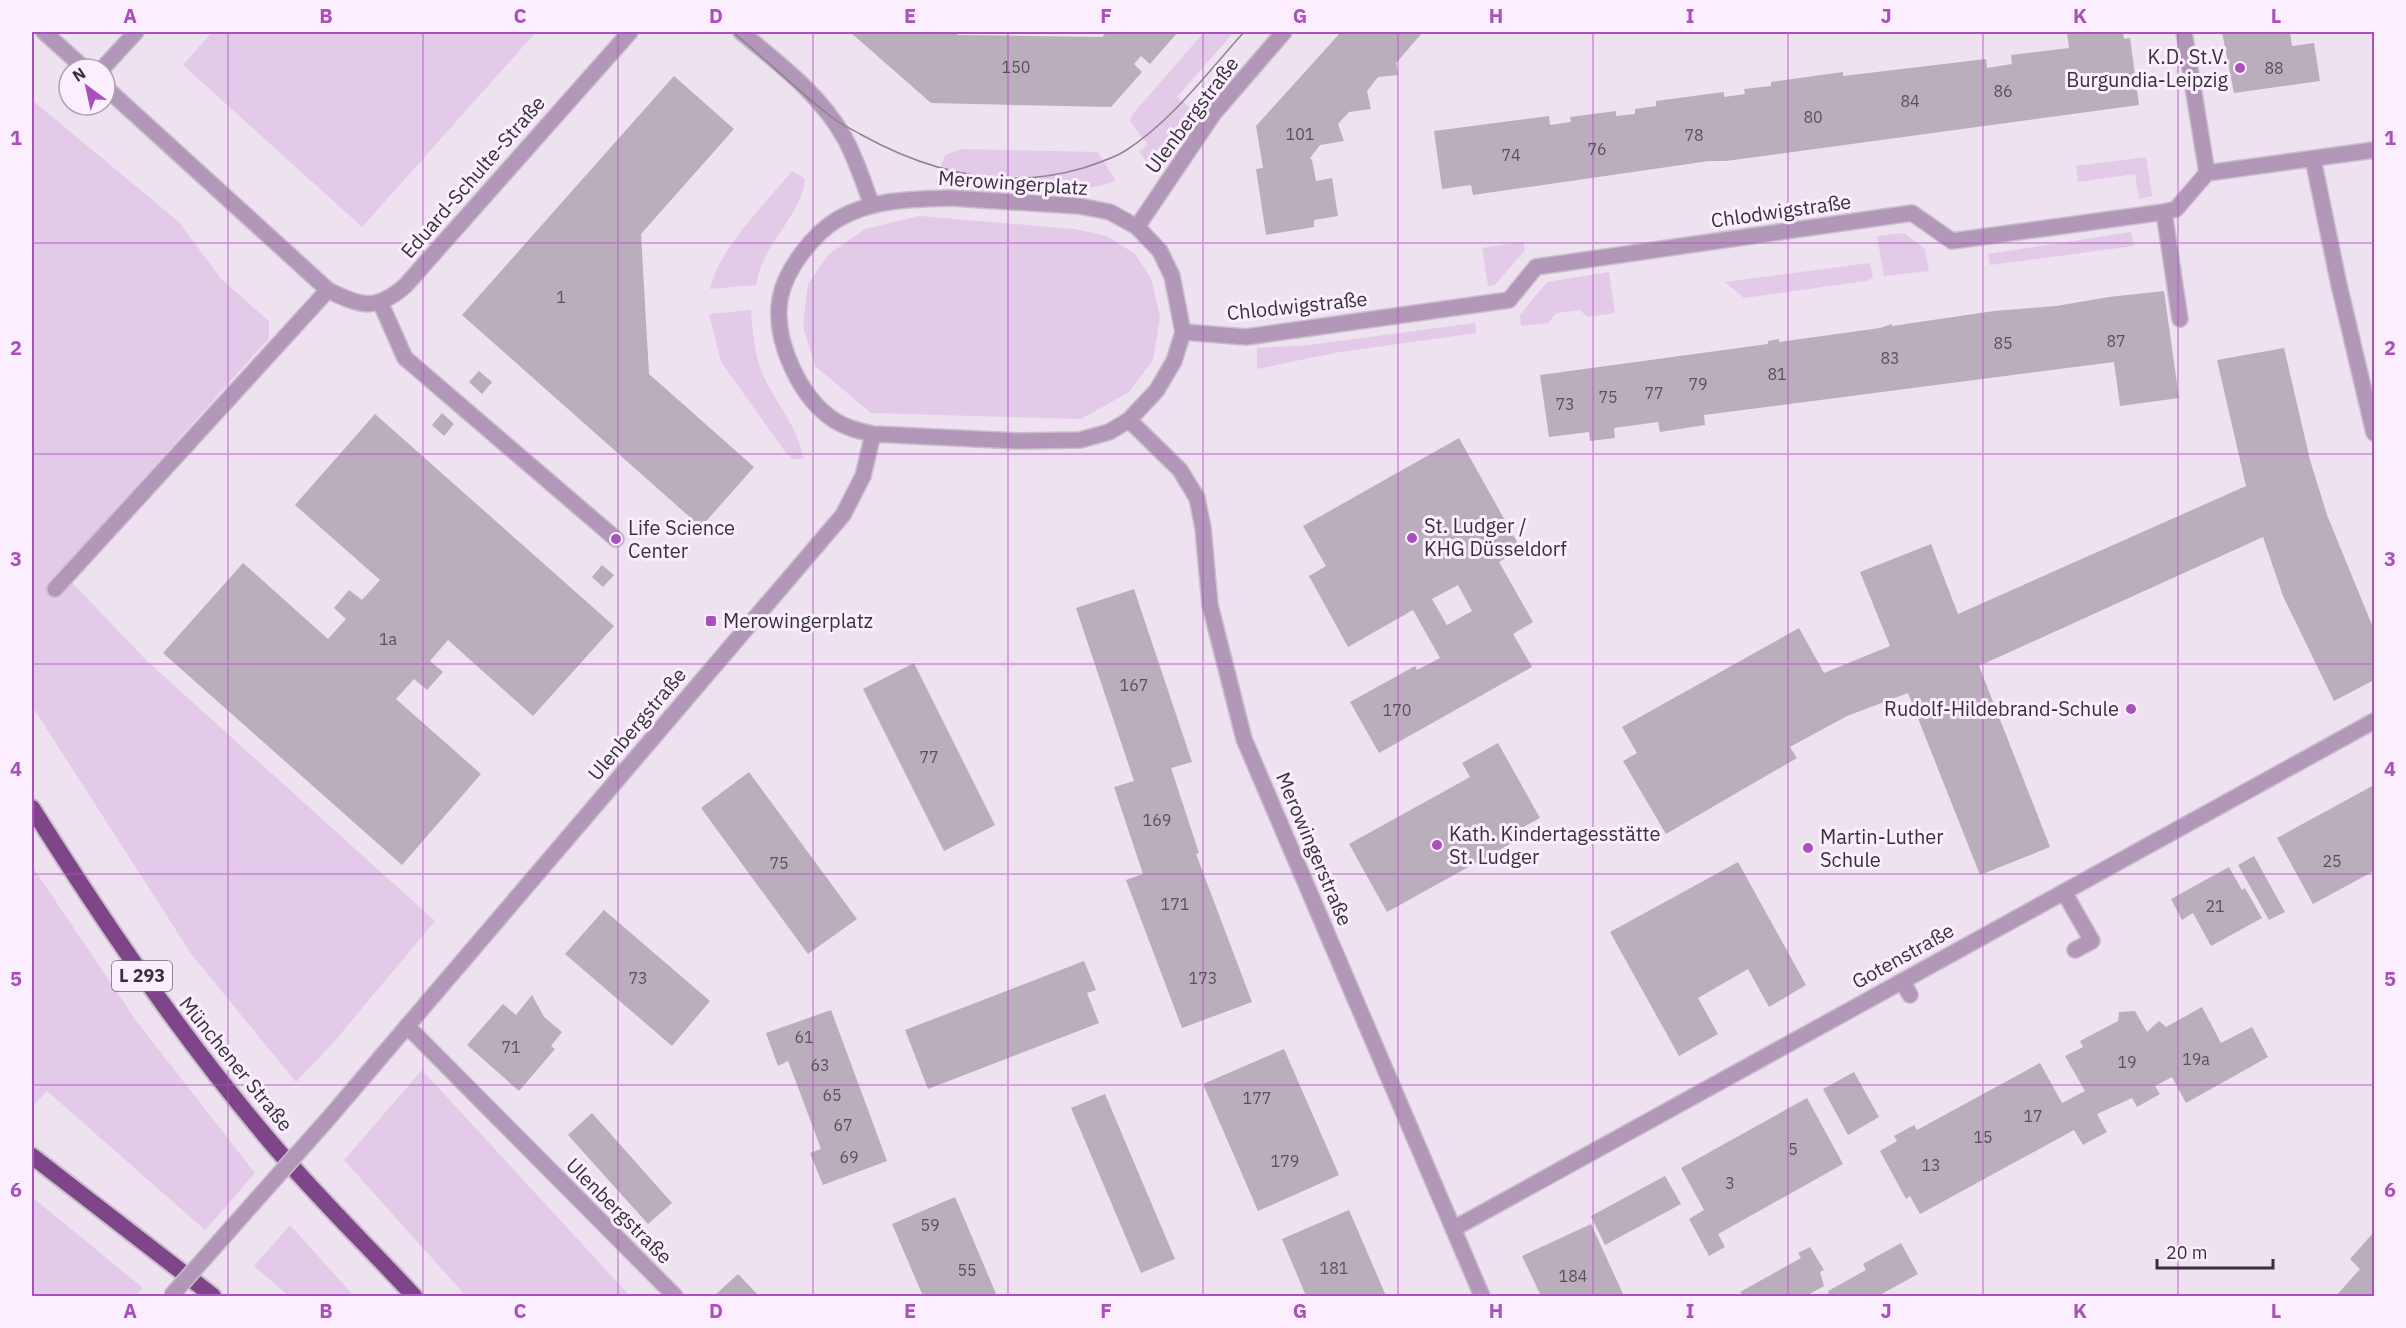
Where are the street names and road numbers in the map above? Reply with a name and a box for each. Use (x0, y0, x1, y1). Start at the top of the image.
street label: Ulenbergstraße (1139, 51, 1244, 179)
street label: Eduard-Schulte-Straße (394, 90, 551, 264)
street label: Merowingerplatz (937, 164, 1089, 201)
street label: Chlodwigstraße (1709, 187, 1853, 234)
street label: Chlodwigstraße (1225, 285, 1369, 326)
street label: Ulenbergstraße (581, 661, 692, 786)
street label: Merowingerstraße (1270, 768, 1359, 930)
street label: Gotenstraße (1847, 916, 1959, 995)
road number: L 293 (112, 961, 172, 991)
street label: Münchener Straße (174, 991, 299, 1137)
street label: Ulenbergstraße (560, 1152, 678, 1270)

